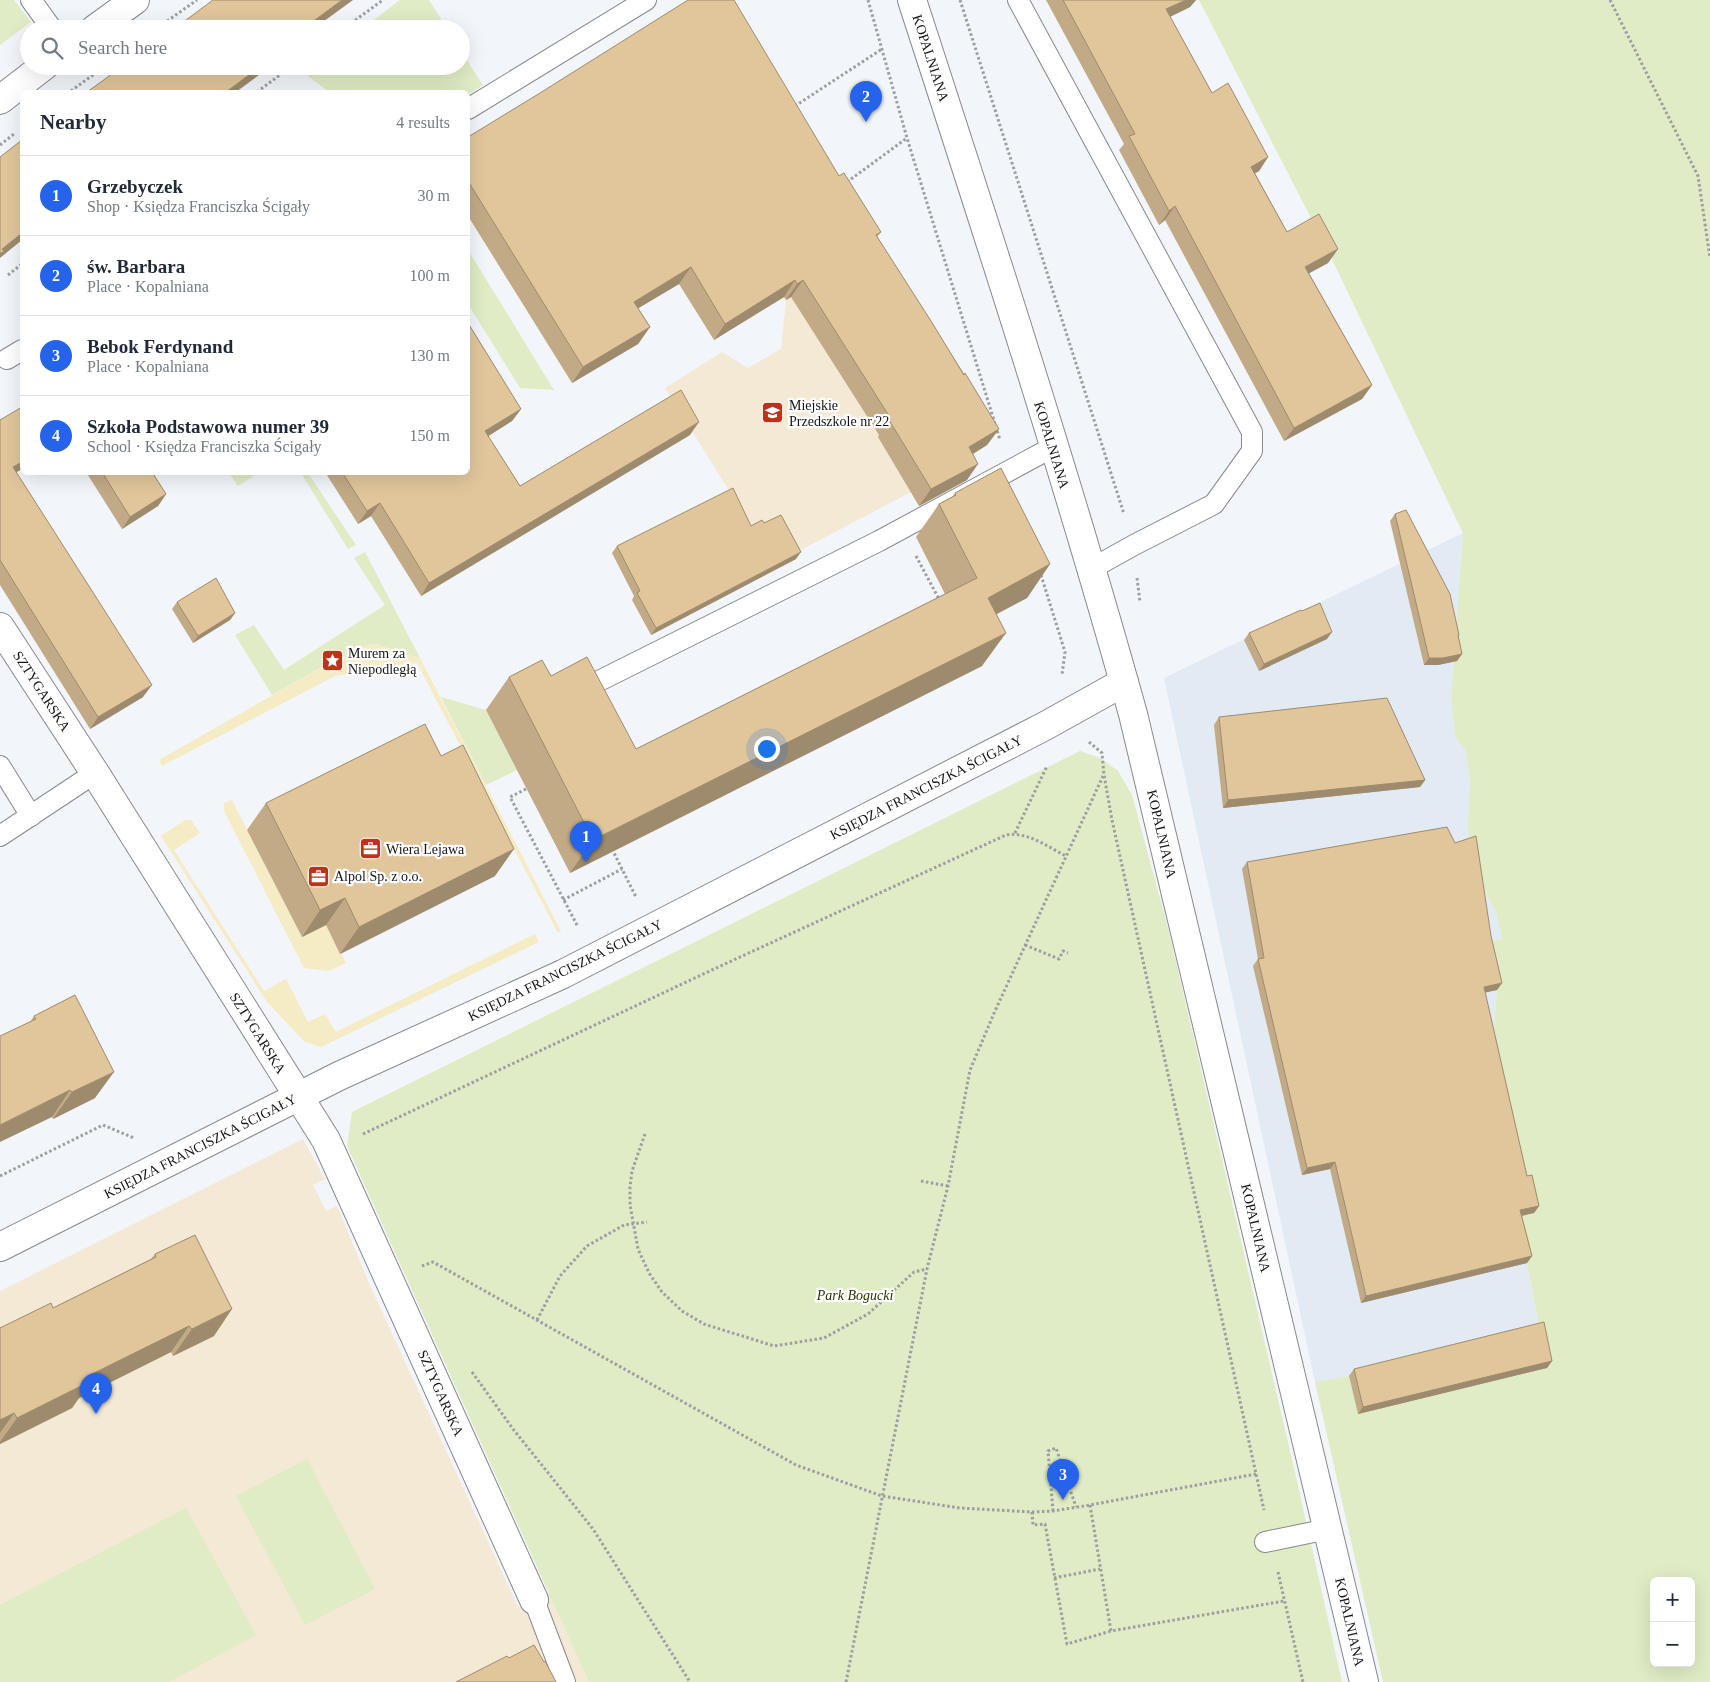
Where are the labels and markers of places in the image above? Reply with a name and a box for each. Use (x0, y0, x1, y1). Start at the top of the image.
pin: 2 (850, 81, 882, 122)
place label: Miejskie Przedszkole nr 22 (789, 398, 889, 429)
school or university icon: Miejskie Przedszkole nr 22 (761, 401, 785, 425)
place label: Murem za Niepodległą (348, 646, 417, 677)
place icon: Murem za Niepodległą (320, 649, 344, 673)
pin: 1 (570, 821, 602, 862)
office icon: Wiera Lejawa (358, 837, 382, 861)
place label: Wiera Lejawa (386, 842, 465, 857)
office icon: Alpol Sp. z o.o. (306, 864, 330, 888)
place label: Alpol Sp. z o.o. (334, 869, 422, 884)
pin: 4 (80, 1373, 112, 1414)
pin: 3 (1047, 1459, 1079, 1500)

